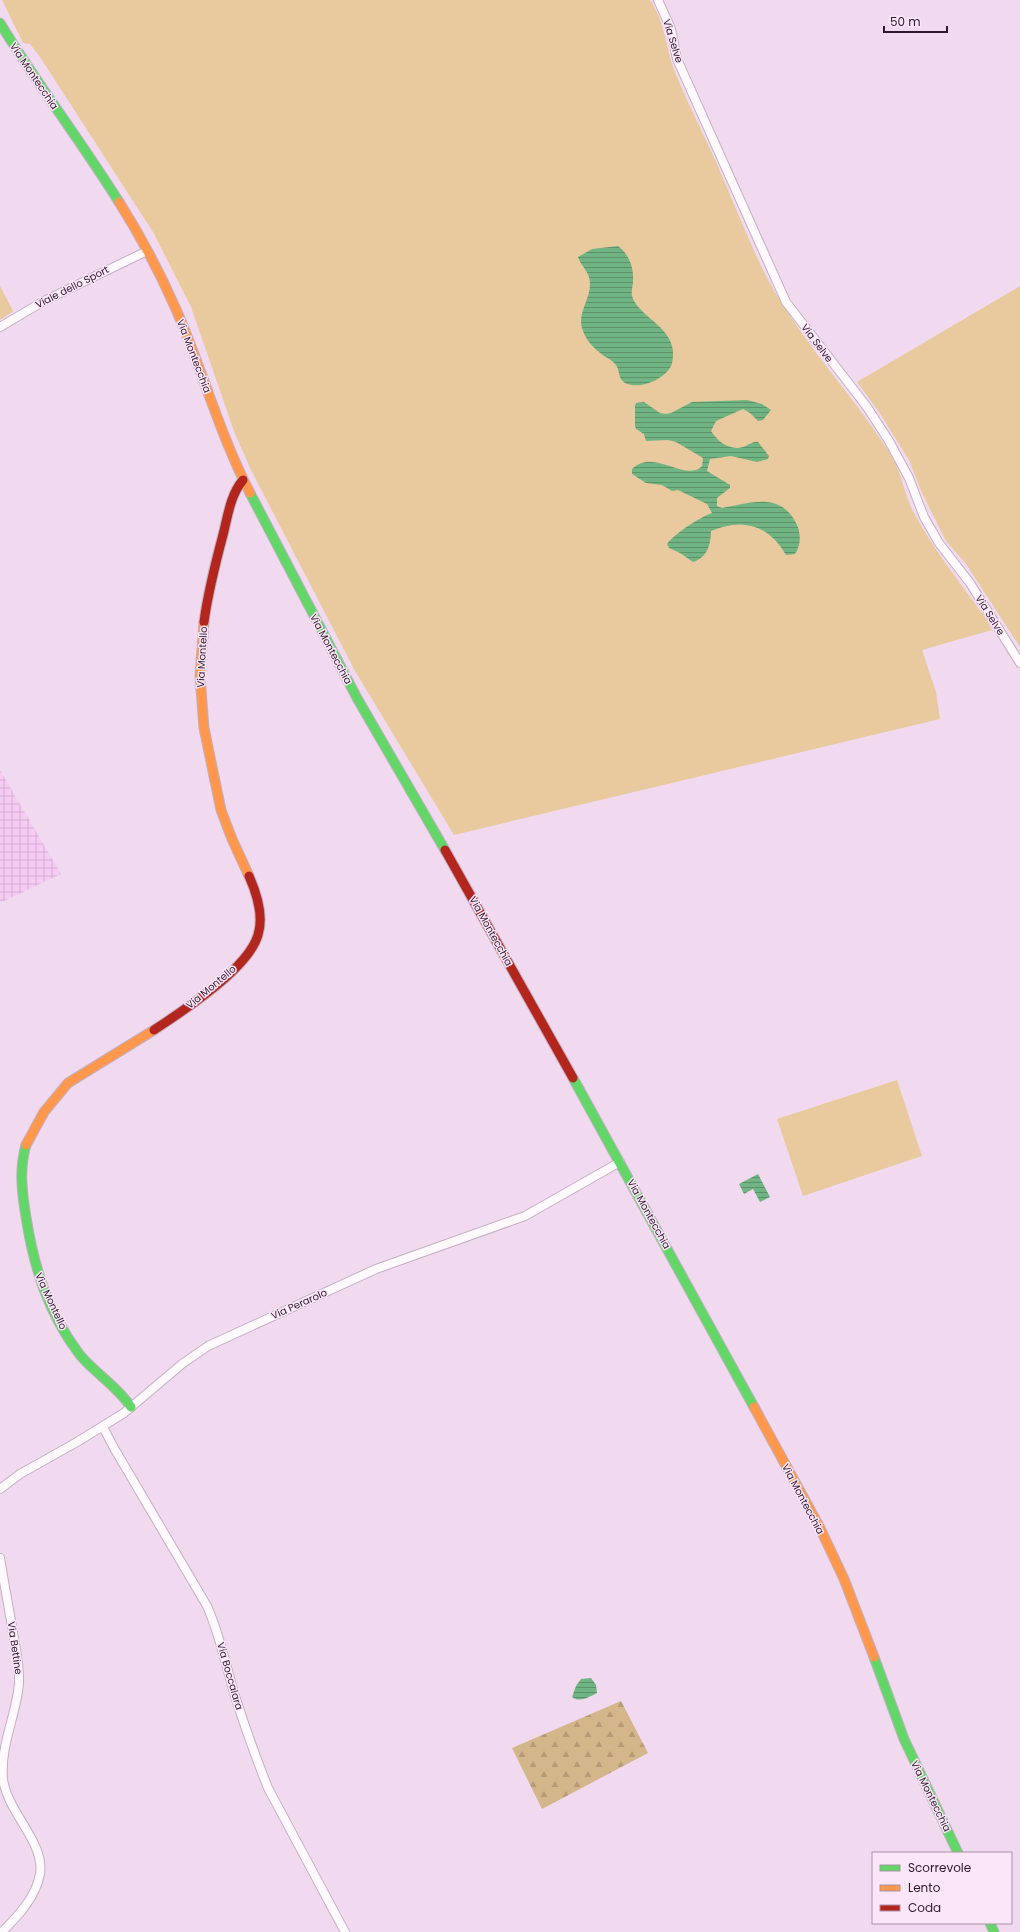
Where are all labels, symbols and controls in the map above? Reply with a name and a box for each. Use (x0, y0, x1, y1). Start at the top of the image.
scale bar (884, 8, 947, 34)
text: 50 m (890, 13, 921, 30)
street label: Via Selve (659, 17, 687, 65)
street label: Via Montecchia (6, 40, 62, 112)
street label: Viale dello Sport (33, 262, 112, 312)
street label: Via Montecchia (173, 317, 215, 395)
street label: Via Selve (797, 321, 837, 365)
street label: Via Selve (972, 592, 1008, 638)
street label: Via Montecchia (306, 611, 356, 687)
street label: Via Montello (193, 626, 211, 688)
street label: Via Montecchia (466, 893, 516, 969)
street label: Via Montello (183, 962, 239, 1012)
street label: Via Montecchia (624, 1176, 674, 1252)
street label: Via Montello (31, 1270, 71, 1332)
street label: Via Perarolo (268, 1285, 330, 1323)
street label: Via Montecchia (778, 1461, 828, 1537)
street label: Via Bettine (4, 1621, 26, 1675)
street label: Via Boccalara (213, 1640, 247, 1712)
street label: Via Montecchia (907, 1758, 955, 1834)
legend (872, 1852, 1012, 1924)
text: Scorrevole (908, 1859, 971, 1876)
text: Lento (908, 1879, 941, 1896)
text: Coda (908, 1899, 941, 1916)

